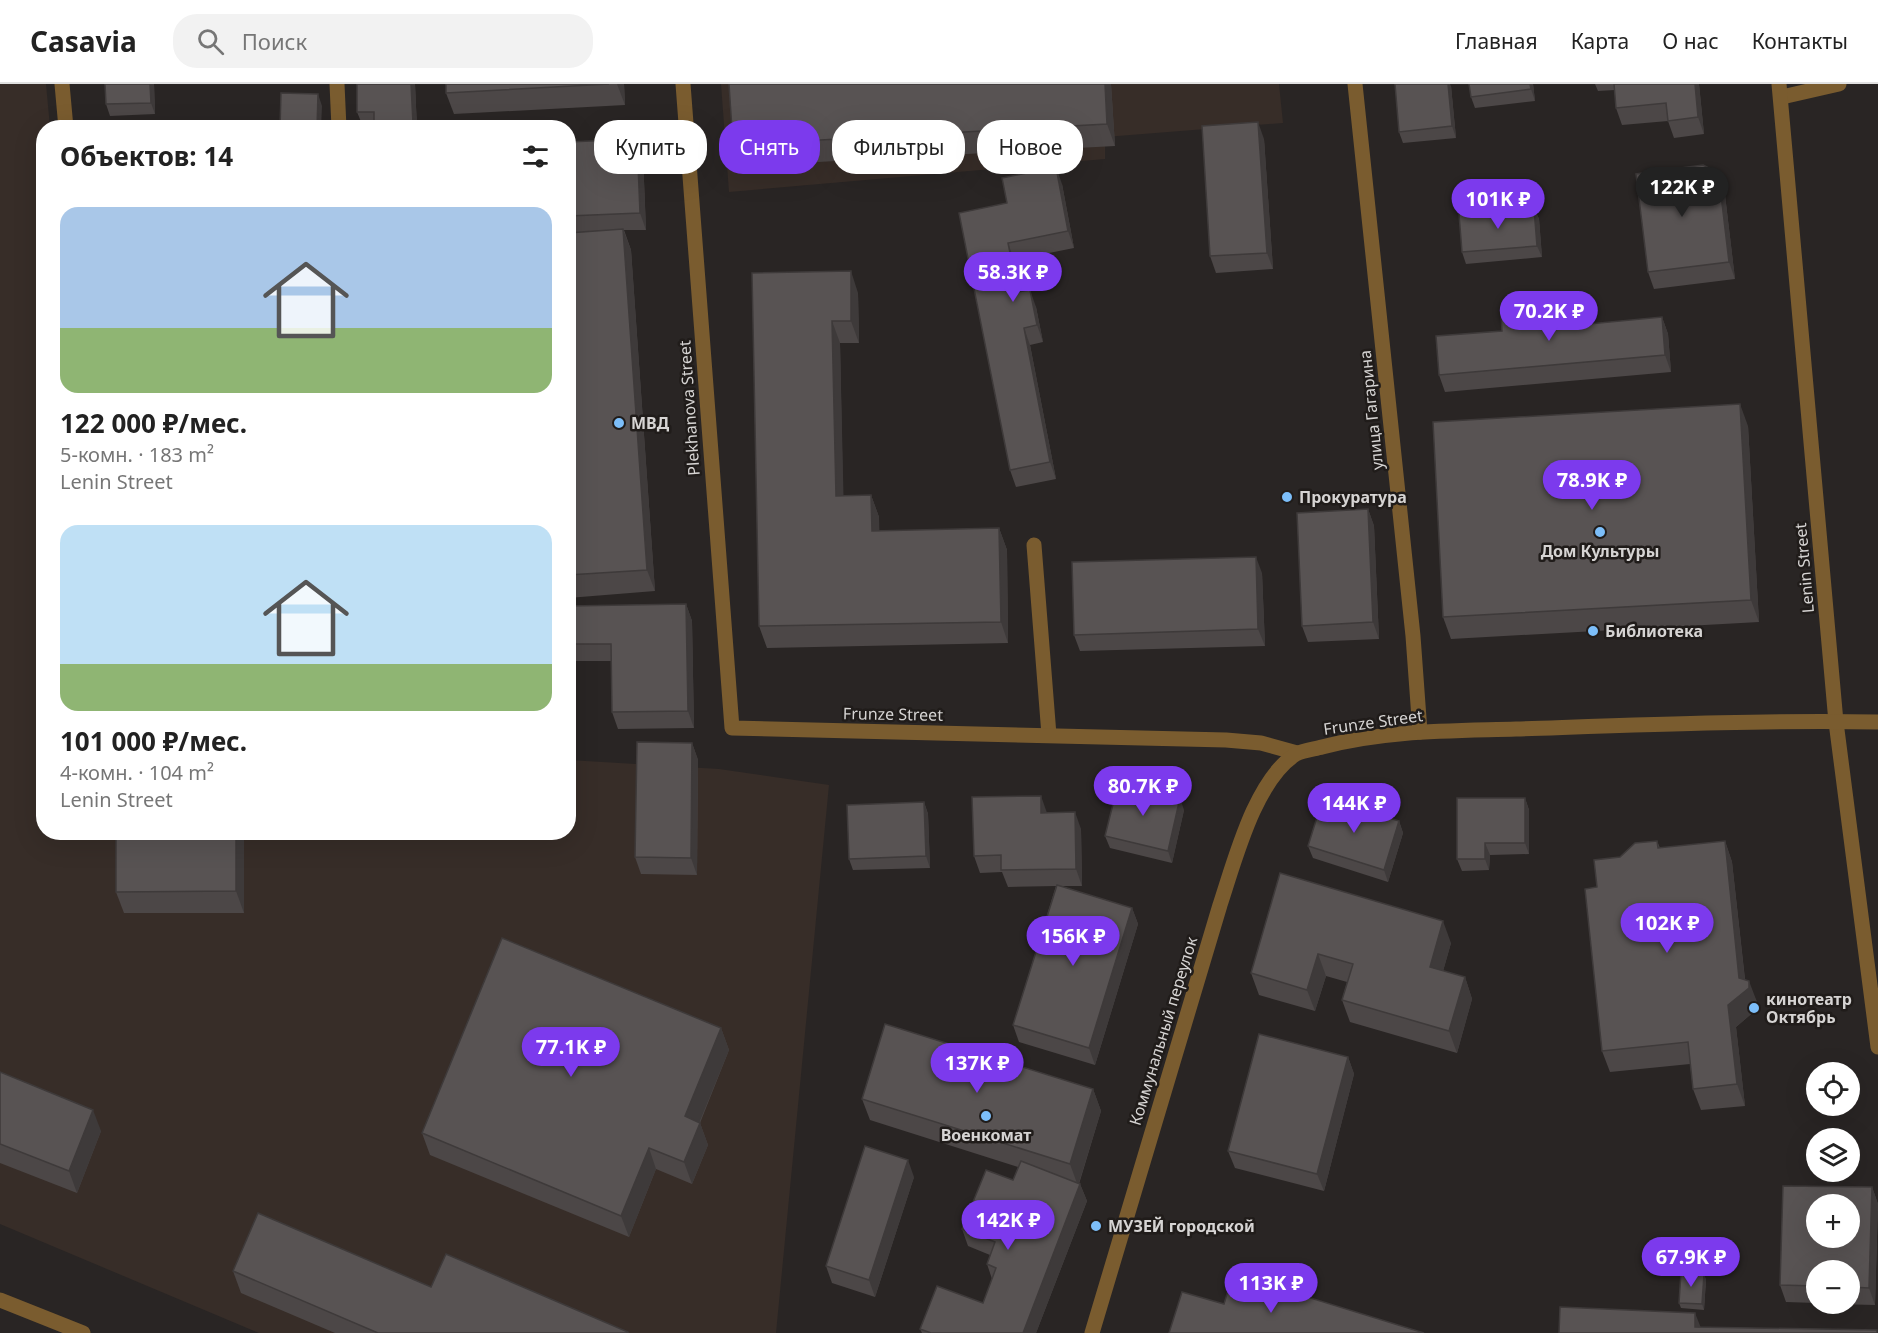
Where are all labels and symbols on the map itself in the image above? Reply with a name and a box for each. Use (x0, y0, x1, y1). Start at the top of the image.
pin: 122K ₽ (1633, 167, 1731, 218)
pin: 101K ₽ (1449, 179, 1547, 230)
pin: 58.3K ₽ (958, 252, 1068, 303)
pin: 70.2K ₽ (1494, 291, 1604, 342)
street label: Plekhanova Street (673, 339, 705, 476)
street label: улица Гагарина (1354, 349, 1388, 471)
place label: МВД (631, 412, 670, 434)
marker: МВД (612, 416, 626, 430)
pin: 78.9K ₽ (1537, 460, 1647, 511)
place label: Прокуратура (1299, 486, 1407, 508)
marker: Прокуратура (1280, 490, 1294, 504)
street label: Lenin Street (1789, 522, 1819, 614)
marker: Дом Культуры (1593, 525, 1607, 539)
place label: Дом Культуры (1541, 540, 1659, 562)
place label: Библиотека (1605, 620, 1703, 642)
marker: Библиотека (1586, 624, 1600, 638)
street label: Frunze Street (843, 702, 943, 726)
street label: Frunze Street (1322, 704, 1424, 740)
pin: 80.7K ₽ (1088, 766, 1198, 817)
pin: 144K ₽ (1305, 783, 1403, 834)
pin: 102K ₽ (1618, 903, 1716, 954)
pin: 156K ₽ (1024, 916, 1122, 967)
street label: Коммунальный переулок (1124, 934, 1202, 1128)
place label: кинотеатр Октябрь (1766, 988, 1852, 1028)
marker: кинотеатр Октябрь (1747, 1001, 1761, 1015)
pin: 77.1K ₽ (516, 1027, 626, 1078)
pin: 137K ₽ (928, 1043, 1026, 1094)
marker: Военкомат (979, 1109, 993, 1123)
place label: Военкомат (941, 1124, 1031, 1146)
pin: 142K ₽ (959, 1200, 1057, 1251)
place label: МУЗЕЙ городской (1108, 1215, 1255, 1237)
marker: МУЗЕЙ городской (1089, 1219, 1103, 1233)
pin: 67.9K ₽ (1636, 1237, 1746, 1288)
pin: 113K ₽ (1222, 1263, 1320, 1314)

